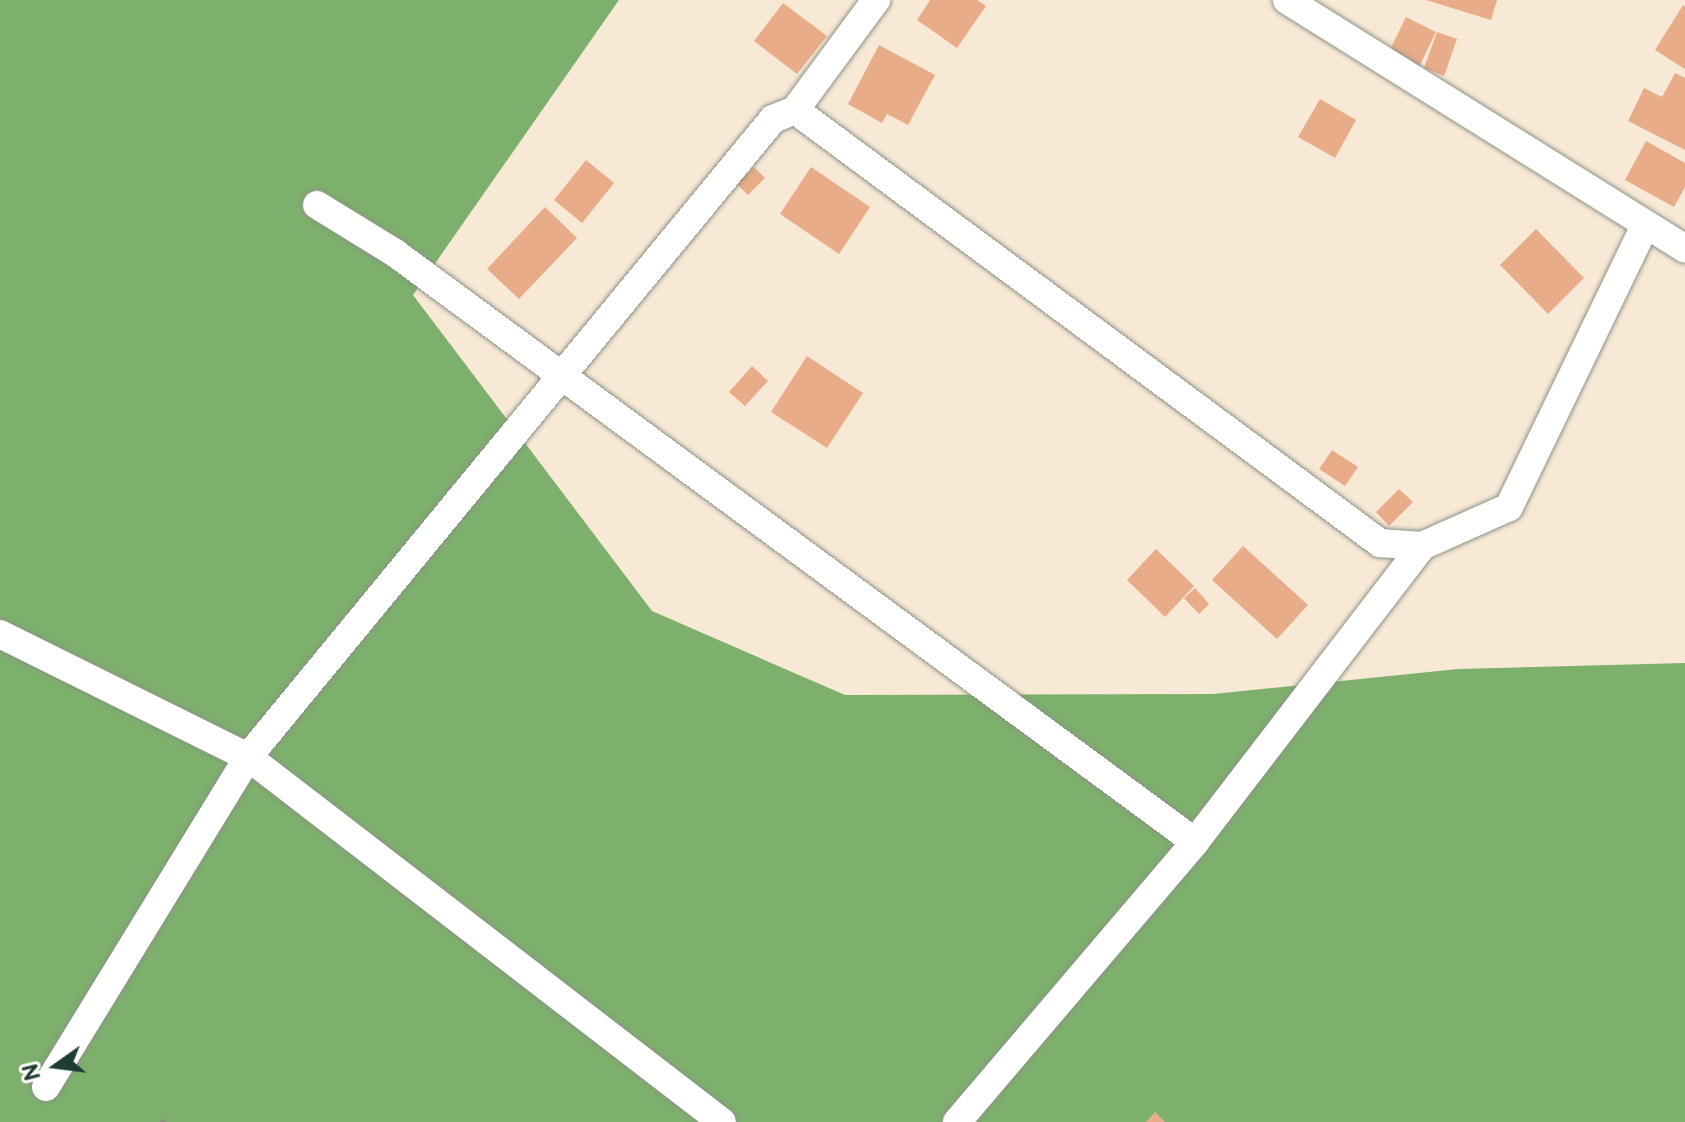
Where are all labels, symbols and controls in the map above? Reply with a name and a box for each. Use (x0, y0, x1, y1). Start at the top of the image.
north arrow (16, 1026, 96, 1106)
text: N (17, 1061, 47, 1083)

